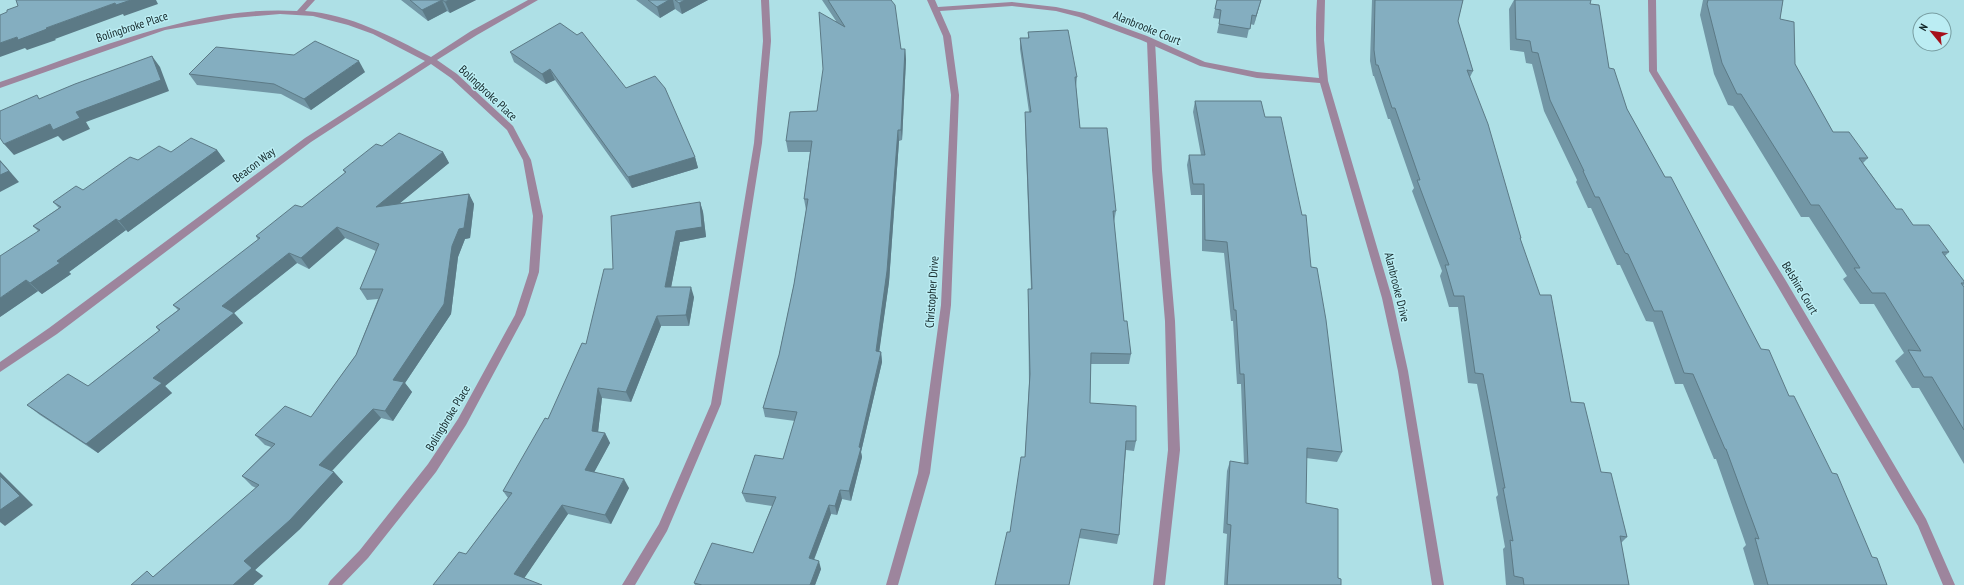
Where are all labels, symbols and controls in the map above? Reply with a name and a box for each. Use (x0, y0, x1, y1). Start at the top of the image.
street label: Alanbrooke Court (1111, 7, 1184, 48)
street label: Bolingbroke Place (94, 8, 170, 45)
north arrow (1912, 12, 1952, 52)
text: N (1916, 21, 1931, 33)
street label: Bolingbroke Place (456, 62, 521, 124)
street label: Beacon Way (230, 143, 278, 185)
street label: Alanbrooke Drive (1382, 250, 1413, 323)
street label: Christopher Drive (922, 255, 942, 329)
street label: Belshire Court (1779, 259, 1822, 317)
street label: Bolingbroke Place (422, 382, 473, 454)

